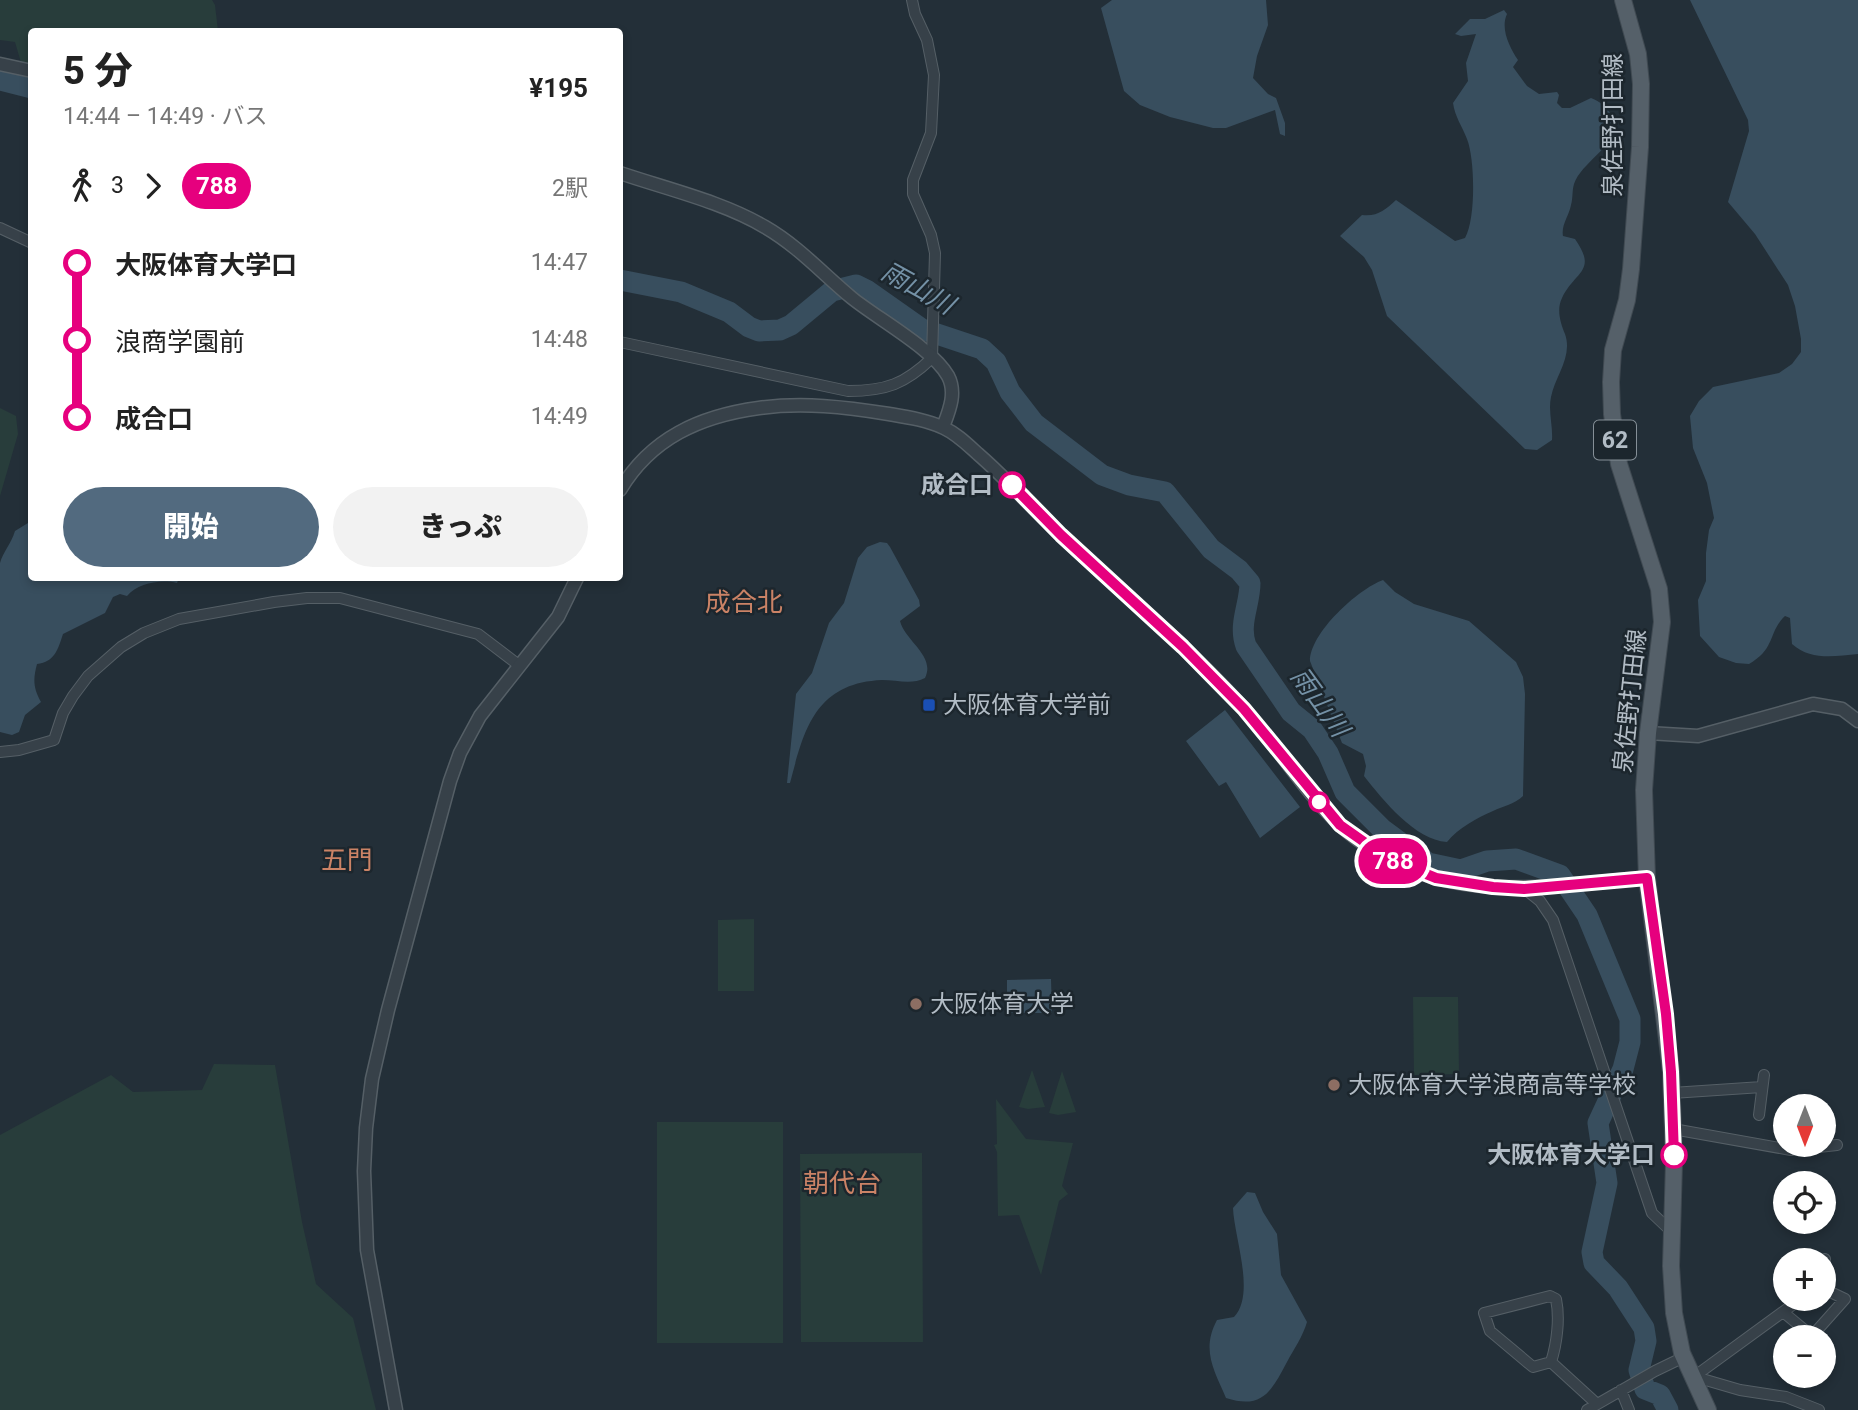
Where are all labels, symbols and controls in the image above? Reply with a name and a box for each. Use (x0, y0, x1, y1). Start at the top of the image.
text: 5 分 (63, 49, 132, 93)
street label: 泉佐野打田線 (1599, 53, 1627, 197)
text: ¥195 (529, 73, 588, 103)
text: 14:44 – 14:49 · バス (63, 103, 267, 130)
icon: walk (63, 167, 101, 205)
icon: forward (134, 167, 172, 205)
text: 3 (111, 172, 124, 199)
text: 788 (196, 172, 237, 200)
text: 2駅 (552, 175, 588, 202)
text: 14:47 (531, 249, 588, 276)
text: 大阪体育大学口 (115, 250, 297, 280)
water label: 雨山川 (877, 256, 962, 321)
text: 14:48 (531, 326, 588, 353)
text: 浪商学園前 (115, 327, 245, 357)
text: 14:49 (531, 403, 588, 430)
text: 成合口 (115, 404, 193, 434)
road number: 62 (1594, 420, 1636, 460)
place label: 成合口 (921, 471, 993, 499)
marker: 成合口 (999, 472, 1025, 498)
button: 開始 (63, 487, 319, 567)
button: きっぷ (333, 487, 588, 567)
district label: 成合北 (705, 587, 783, 617)
street label: 泉佐野打田線 (1609, 628, 1651, 774)
water label: 雨山川 (1285, 662, 1357, 745)
place label: 大阪体育大学前 (943, 691, 1111, 719)
marker: 大阪体育大学前 (921, 697, 937, 713)
unlabelled marker (1309, 792, 1329, 812)
line badge: 788 (1353, 838, 1433, 884)
district label: 五門 (321, 845, 373, 875)
text: 788 (1372, 847, 1414, 875)
place label: 大阪体育大学 (930, 990, 1074, 1018)
marker: 大阪体育大学 (908, 996, 924, 1012)
place label: 大阪体育大学浪商高等学校 (1348, 1071, 1636, 1099)
marker: 大阪体育大学浪商高等学校 (1326, 1077, 1342, 1093)
north arrow (1773, 1094, 1836, 1157)
map controls (1773, 1094, 1836, 1388)
place label: 大阪体育大学口 (1487, 1141, 1655, 1169)
marker: 大阪体育大学口 (1661, 1142, 1687, 1168)
district label: 朝代台 (803, 1168, 881, 1198)
button: locate (1773, 1171, 1836, 1234)
button: + (1773, 1248, 1836, 1311)
button: − (1773, 1325, 1836, 1388)

